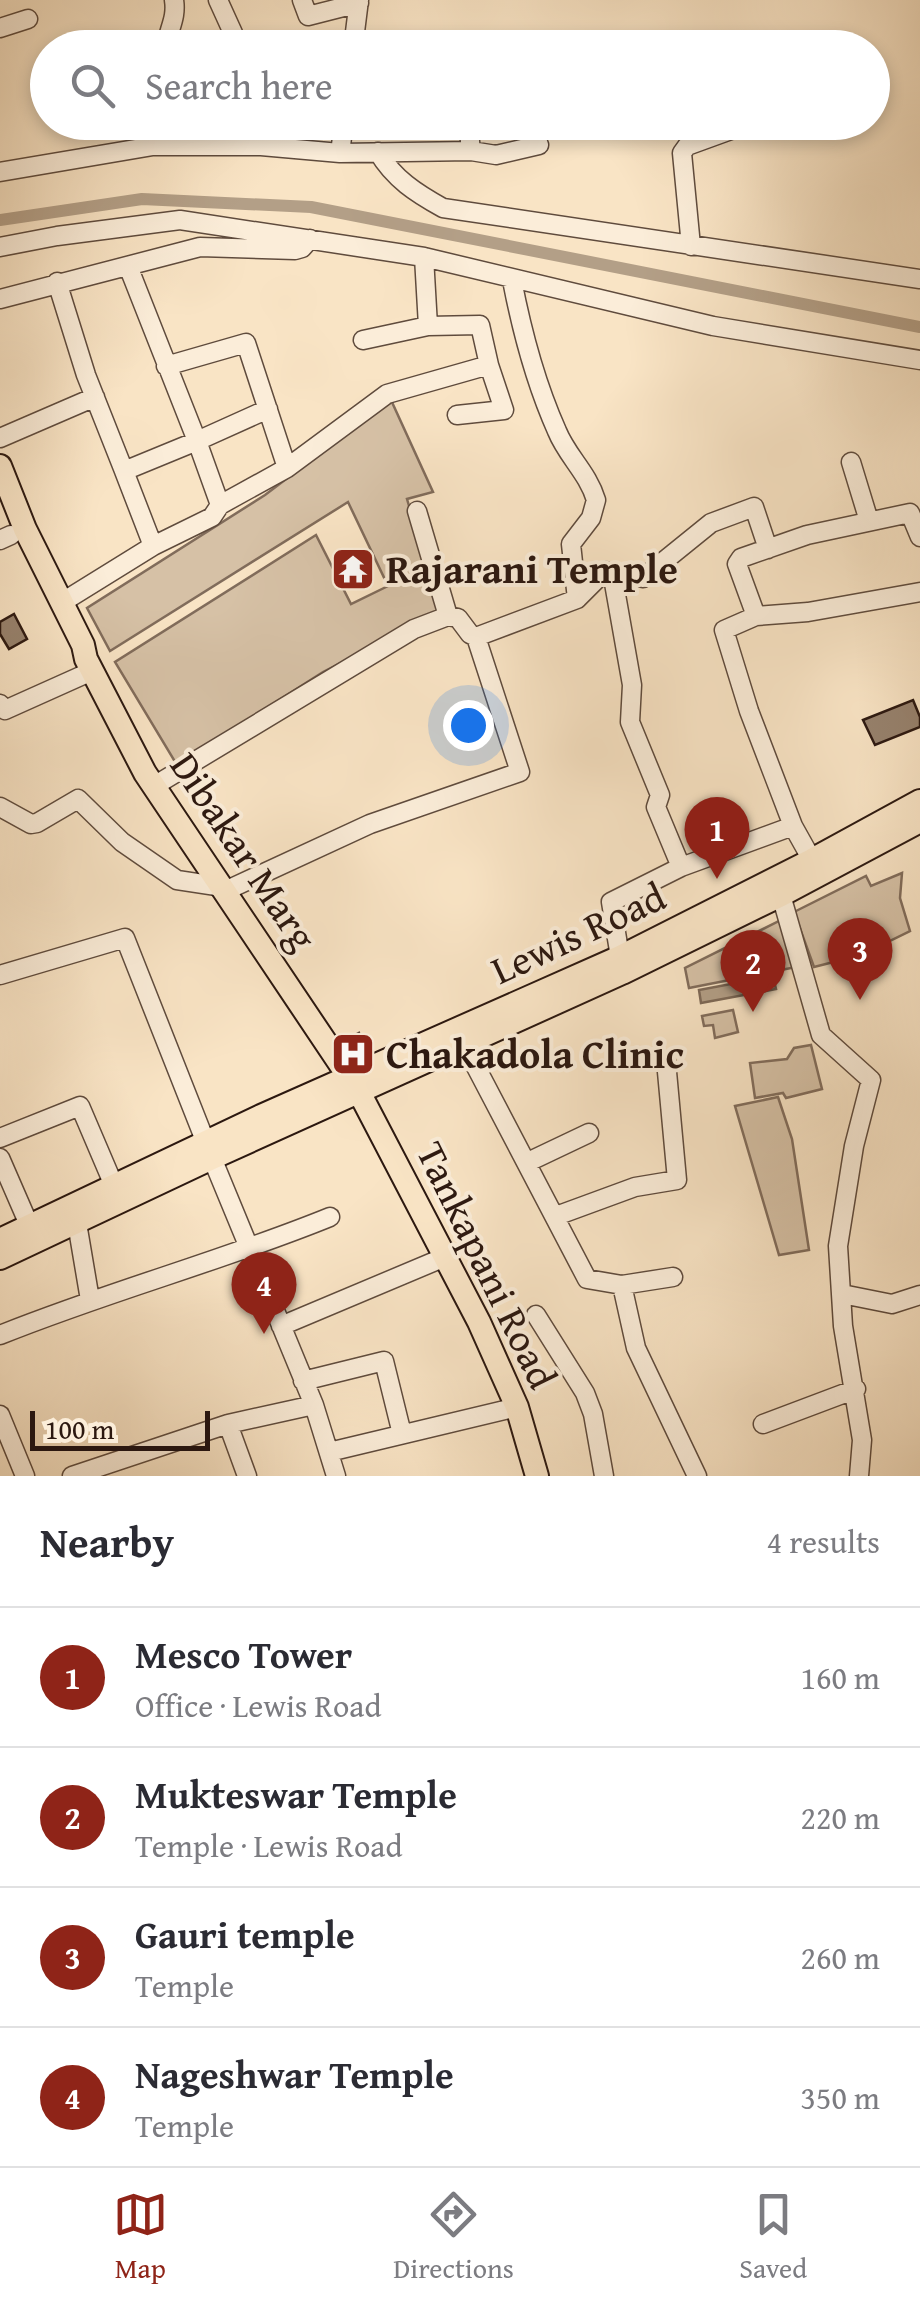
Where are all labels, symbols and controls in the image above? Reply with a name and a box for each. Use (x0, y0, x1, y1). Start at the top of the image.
search box (30, 30, 890, 140)
text: Search here (145, 57, 333, 113)
icon: search (65, 58, 120, 113)
place label: Rajarani Temple (386, 539, 678, 598)
temple icon: Rajarani Temple (330, 546, 376, 592)
your location (443, 700, 494, 751)
street label: Dibakar Marg (156, 740, 333, 962)
pin: 1 (684, 796, 750, 879)
street label: Lewis Road (481, 866, 675, 999)
pin: 3 (828, 918, 892, 1000)
pin: 2 (720, 930, 786, 1012)
place label: Chakadola Clinic (386, 1024, 684, 1083)
hospital icon: Chakadola Clinic (330, 1031, 376, 1077)
street label: Tankapani Road (402, 1131, 573, 1399)
pin: 4 (232, 1252, 296, 1334)
scale bar (30, 1406, 210, 1450)
text: 100 m (45, 1408, 114, 1449)
text: Nearby (40, 1511, 174, 1572)
text: 4 results (767, 1518, 880, 1565)
text: Mesco Tower (135, 1626, 352, 1682)
text: 1 (64, 1654, 81, 1701)
text: 160 m (801, 1654, 880, 1701)
text: Office · Lewis Road (135, 1682, 382, 1729)
text: Mukteswar Temple (135, 1766, 457, 1822)
text: 2 (64, 1794, 81, 1841)
text: 220 m (801, 1794, 880, 1841)
text: Temple · Lewis Road (135, 1822, 403, 1869)
text: Gauri temple (135, 1906, 355, 1962)
text: 3 (64, 1934, 81, 1981)
text: 260 m (801, 1934, 880, 1981)
text: Temple (135, 1962, 234, 2009)
text: Nageshwar Temple (135, 2046, 454, 2102)
text: 4 (64, 2074, 81, 2121)
text: 350 m (801, 2074, 880, 2121)
text: Temple (135, 2102, 234, 2149)
tab: Map (113, 2187, 168, 2288)
tab: Directions (393, 2187, 514, 2288)
tab: Saved (739, 2187, 807, 2288)

